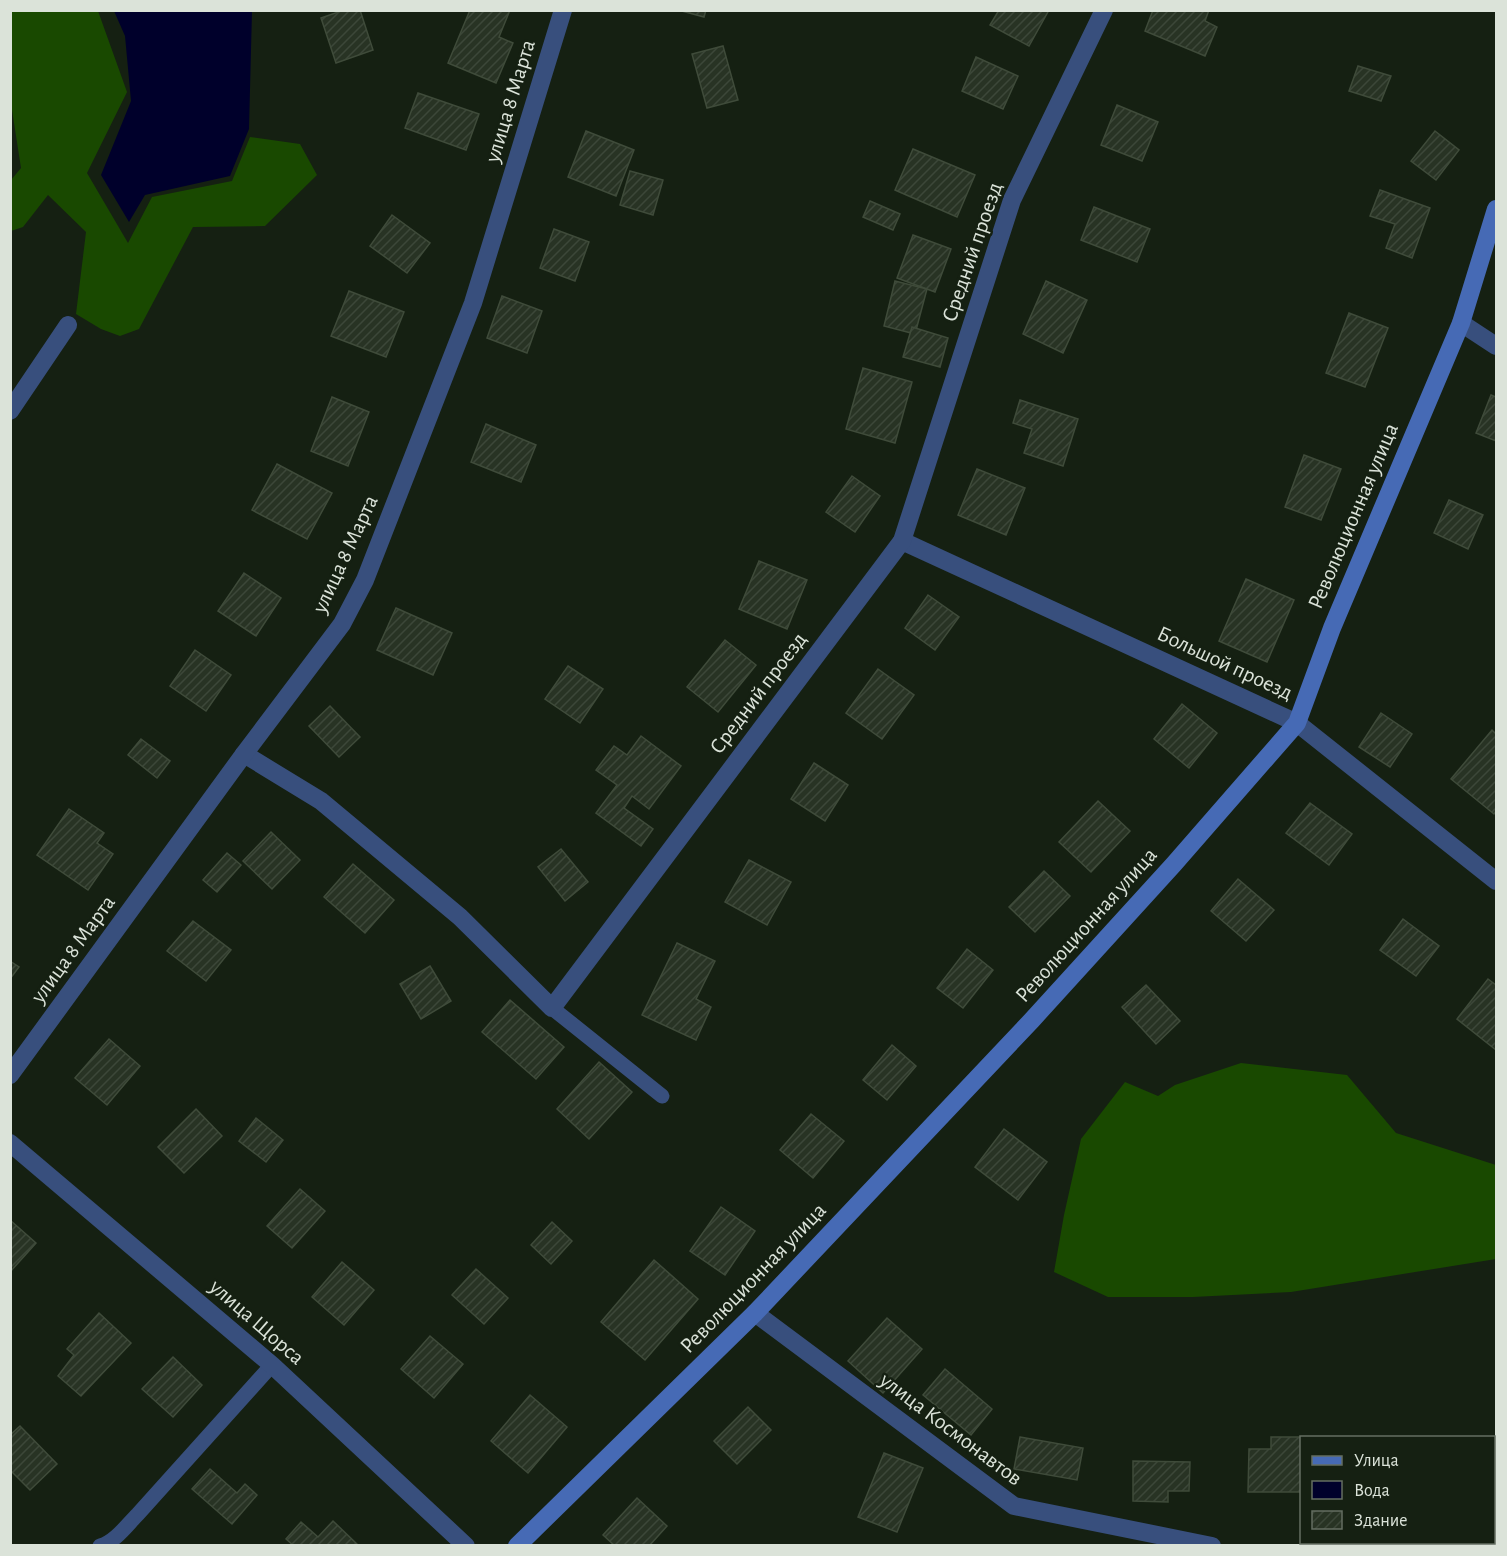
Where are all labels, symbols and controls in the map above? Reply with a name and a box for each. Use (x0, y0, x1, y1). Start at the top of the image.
street label: улица 8 Марта (481, 37, 539, 166)
street label: Средний проезд (938, 179, 1006, 325)
street label: Революционная улица (1304, 420, 1402, 612)
street label: улица 8 Марта (308, 492, 382, 617)
street label: Большой проезд (1154, 622, 1296, 704)
street label: Средний проезд (705, 628, 811, 758)
street label: Революционная улица (1011, 844, 1161, 1006)
street label: улица 8 Марта (26, 891, 119, 1008)
street label: Революционная улица (676, 1199, 830, 1357)
street label: улица Щорса (205, 1275, 308, 1369)
street label: улица Космонавтов (875, 1368, 1026, 1489)
legend (1300, 1436, 1495, 1544)
text: Улица (1354, 1452, 1399, 1470)
text: Вода (1354, 1482, 1390, 1500)
text: Здание (1354, 1512, 1408, 1530)

